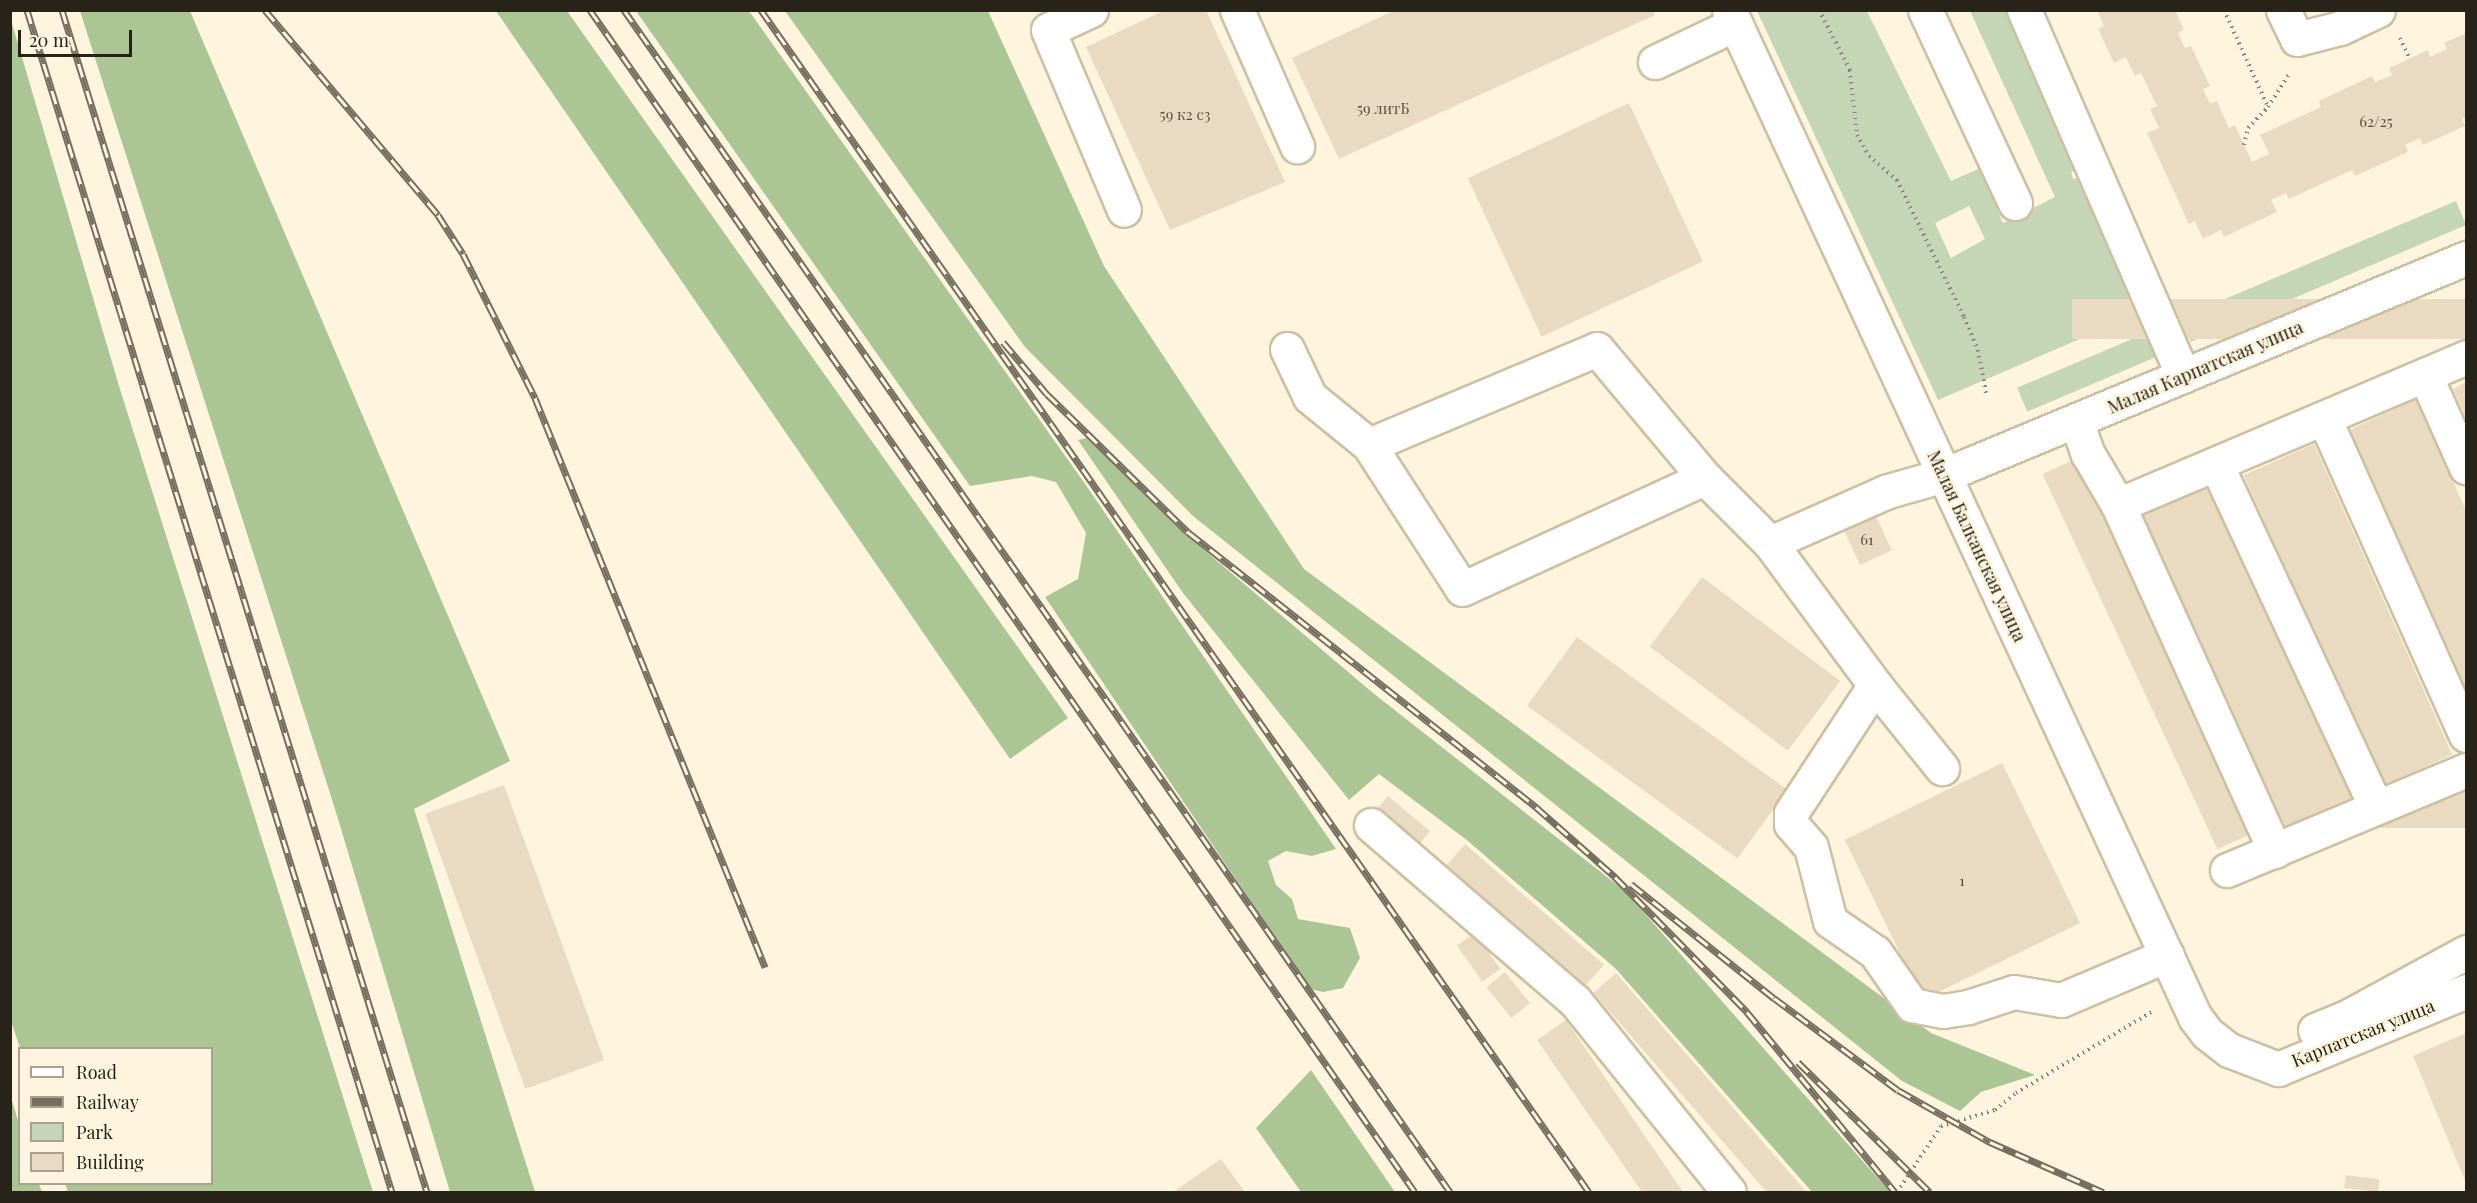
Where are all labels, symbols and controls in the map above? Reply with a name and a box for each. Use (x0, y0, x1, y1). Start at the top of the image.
scale bar (21, 18, 135, 56)
text: 20 m (29, 28, 69, 52)
house number: 59 литБ (1357, 100, 1409, 118)
house number: 59 к2 с3 (1159, 106, 1211, 124)
house number: 62/25 (2359, 113, 2393, 131)
street label: Малая Карпатская улица (2104, 316, 2306, 418)
street label: Малая Балканская улица (1923, 447, 2031, 645)
house number: 61 (1860, 531, 1874, 549)
house number: 1 (1959, 872, 1965, 890)
street label: Карпатская улица (2288, 994, 2438, 1072)
legend (18, 1047, 213, 1185)
text: Road (76, 1060, 117, 1084)
text: Railway (76, 1090, 139, 1114)
text: Park (76, 1120, 113, 1144)
text: Building (76, 1150, 144, 1174)

